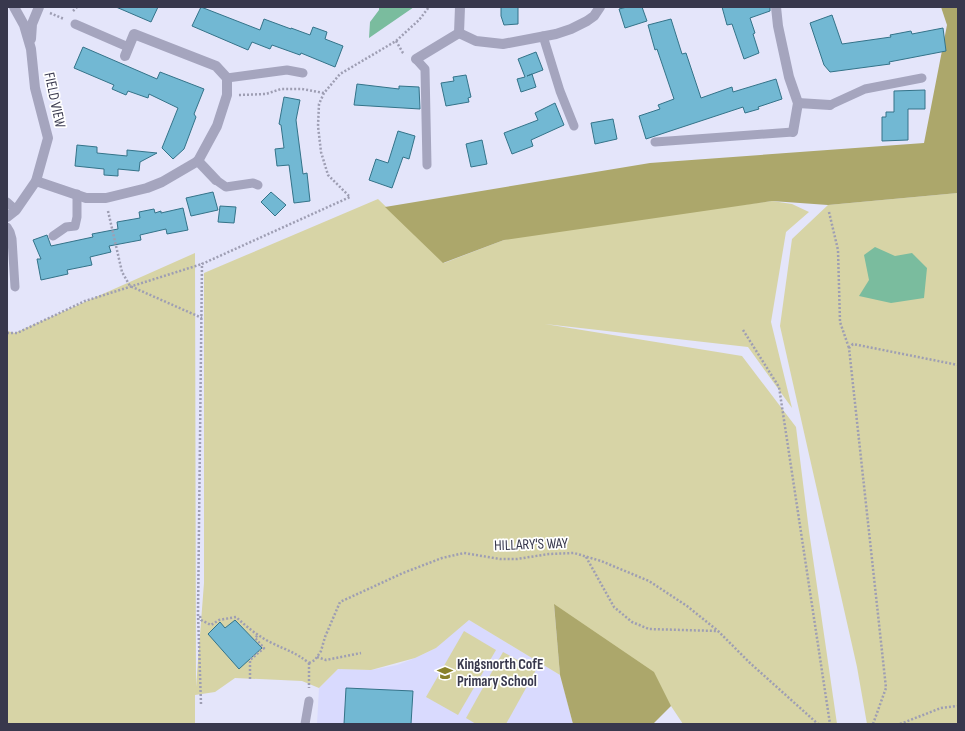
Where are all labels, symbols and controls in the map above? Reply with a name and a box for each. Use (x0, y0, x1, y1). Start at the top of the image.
street label: FIELD VIEW (39, 71, 70, 130)
street label: HILLARY'S WAY (494, 534, 569, 555)
place label: Kingsnorth CofE Primary School (457, 655, 544, 691)
school or university icon: Kingsnorth CofE Primary School (436, 664, 454, 682)

